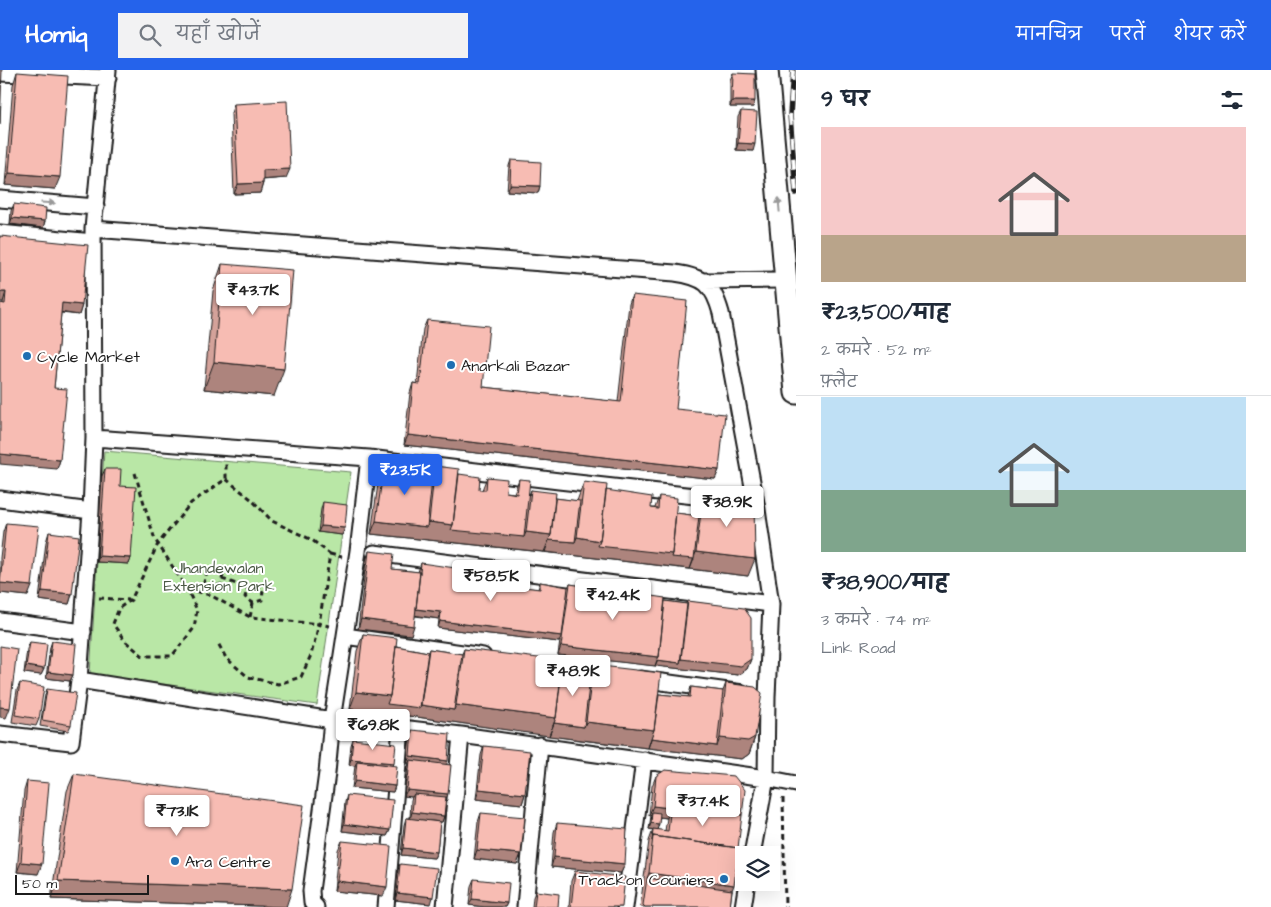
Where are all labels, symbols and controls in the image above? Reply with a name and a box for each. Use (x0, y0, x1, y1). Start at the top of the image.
search box (118, 13, 468, 58)
text: Homiq (25, 18, 88, 52)
icon: search (136, 21, 164, 49)
text: यहाँ खोजें (176, 21, 260, 48)
text: मानचित्र (1016, 22, 1082, 47)
text: परतें (1110, 22, 1145, 47)
text: शेयर करें (1173, 22, 1246, 47)
text: 9 घर (821, 85, 869, 114)
icon: filters (1218, 86, 1246, 114)
icon: home (989, 159, 1079, 249)
one-way arrow (775, 197, 783, 213)
one-way arrow (40, 199, 56, 207)
pin: ₹43.7K (212, 274, 294, 316)
text: ₹43.7K (227, 279, 279, 301)
text: ₹23,500/माह (821, 298, 950, 327)
text: 2 कमरे · 52 m² (821, 339, 932, 361)
place label: Cycle Market (37, 346, 141, 369)
marker: Cycle Market (21, 350, 33, 362)
place label: Anarkali Bazar (461, 355, 570, 377)
marker: Anarkali Bazar (445, 359, 457, 371)
text: फ़्लैट (821, 371, 857, 393)
icon: home (989, 430, 1079, 520)
pin: ₹23.5K (364, 454, 446, 496)
text: ₹23.5K (379, 459, 431, 481)
pin: ₹38.9K (686, 486, 768, 528)
text: ₹38.9K (702, 491, 752, 513)
park label: Jhandewalan Extension Park (164, 557, 275, 597)
pin: ₹58.5K (450, 560, 532, 602)
text: ₹58.5K (463, 565, 519, 587)
text: ₹38,900/माह (821, 568, 948, 597)
pin: ₹42.4K (572, 578, 654, 621)
text: ₹42.4K (586, 584, 640, 606)
text: 3 कमरे · 74 m² (821, 609, 931, 631)
text: Link Road (821, 637, 895, 659)
pin: ₹48.9K (532, 654, 614, 697)
text: ₹48.9K (546, 660, 600, 682)
pin: ₹69.8K (332, 708, 414, 751)
text: ₹69.8K (347, 714, 399, 736)
pin: ₹37.4K (662, 784, 744, 827)
text: ₹37.4K (677, 790, 729, 812)
pin: ₹73.1K (136, 794, 218, 837)
text: ₹73.1K (156, 800, 198, 822)
map controls (735, 846, 780, 891)
button: layers (735, 846, 780, 891)
place label: Ara Centre (185, 851, 271, 873)
marker: Ara Centre (169, 855, 181, 867)
place label: Trackon Couriers (578, 869, 714, 891)
scale bar (15, 872, 149, 895)
marker: Trackon Couriers (718, 873, 730, 885)
text: 50 m (22, 874, 57, 894)

